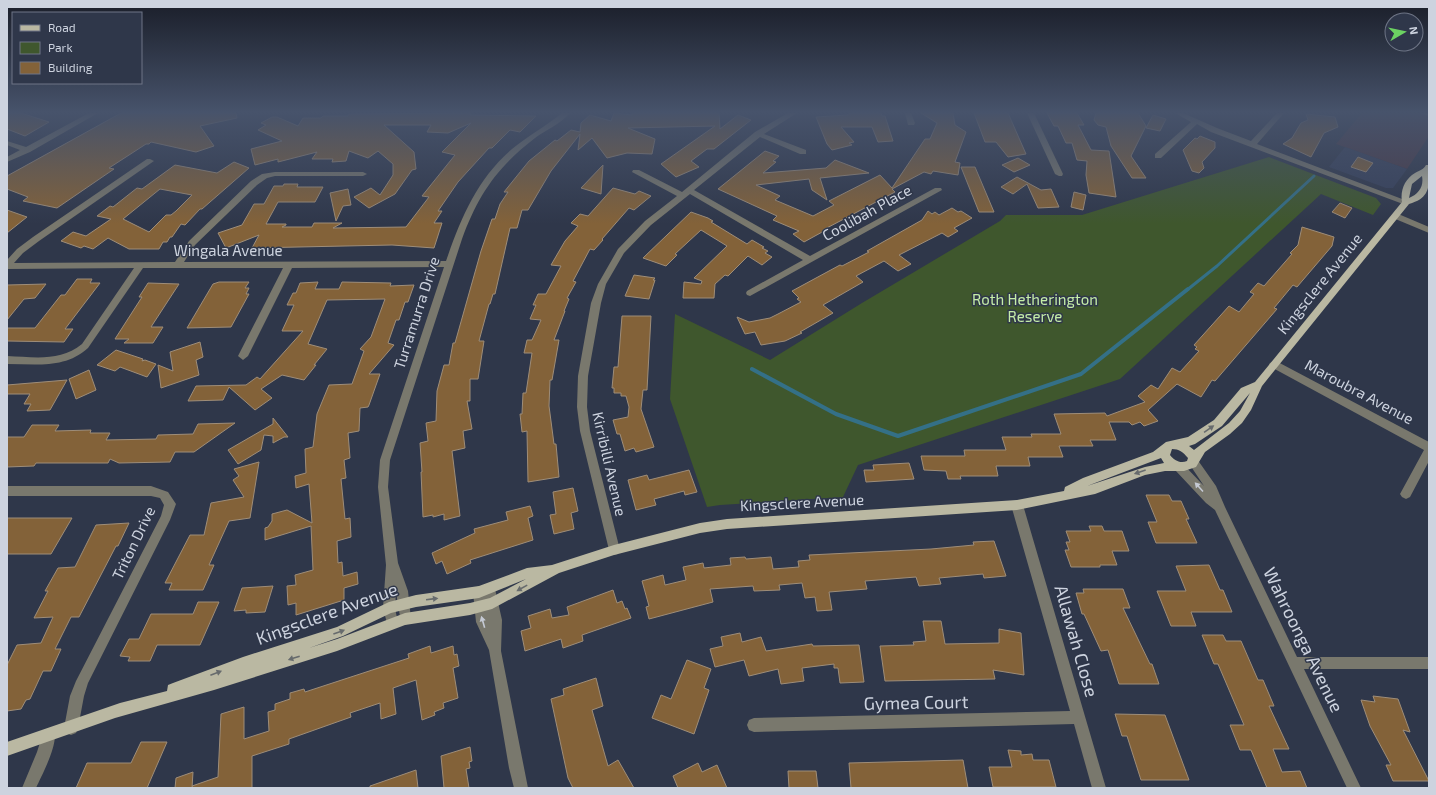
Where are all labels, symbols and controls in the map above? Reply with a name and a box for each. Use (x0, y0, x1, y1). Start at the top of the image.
legend (12, 12, 142, 84)
north arrow (1384, 12, 1424, 52)
text: Road (48, 20, 76, 34)
text: N (1407, 25, 1421, 35)
text: Park (48, 40, 73, 54)
text: Building (48, 60, 93, 74)
street label: Coolibah Place (819, 180, 914, 244)
street label: Kingsclere Avenue (1273, 229, 1365, 337)
street label: Wingala Avenue (173, 241, 283, 259)
street label: Turramurra Drive (389, 254, 443, 371)
park label: Roth Hetherington Reserve (972, 290, 1098, 325)
street label: Maroubra Avenue (1302, 355, 1417, 427)
street label: Kirribilli Avenue (589, 410, 631, 518)
one-way arrow (1204, 425, 1215, 433)
one-way arrow (1134, 470, 1146, 476)
one-way arrow (1194, 482, 1203, 492)
street label: Kingsclere Avenue (739, 490, 864, 514)
street label: Triton Drive (108, 503, 158, 582)
street label: Wahroonga Avenue (1259, 563, 1349, 716)
street label: Kingsclere Avenue (253, 577, 400, 649)
street label: Allawah Close (1050, 582, 1103, 699)
one-way arrow (516, 585, 528, 592)
one-way arrow (426, 596, 438, 603)
one-way arrow (480, 616, 486, 628)
one-way arrow (334, 628, 346, 634)
one-way arrow (288, 656, 300, 662)
one-way arrow (211, 670, 223, 676)
street label: Gymea Court (863, 690, 969, 714)

